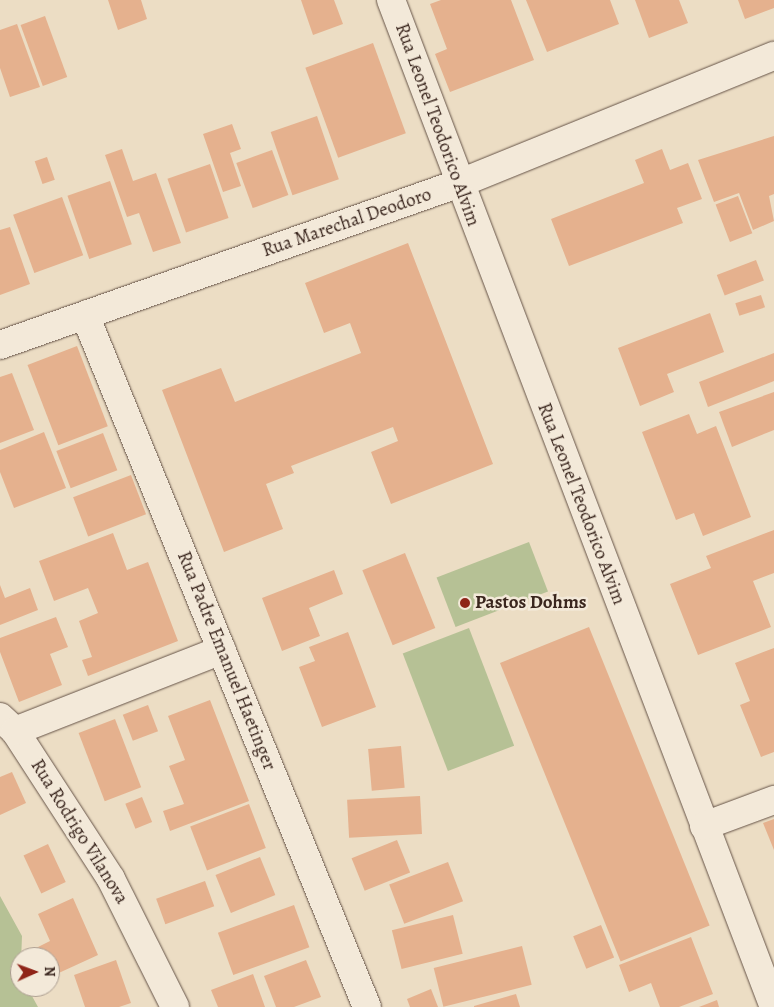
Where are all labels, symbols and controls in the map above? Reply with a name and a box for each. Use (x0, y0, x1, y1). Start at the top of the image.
street label: Rua Leonel Teodorico Alvim (390, 20, 484, 230)
street label: Rua Marechal Deodoro (259, 183, 435, 263)
street label: Rua Leonel Teodorico Alvim (532, 400, 630, 608)
street label: Rua Padre Emanuel Haetinger (172, 548, 280, 774)
place label: Pastos Dohms (475, 592, 587, 614)
marker: Pastos Dohms (459, 597, 471, 609)
street label: Rua Rodrigo Vilanova (25, 755, 133, 909)
north arrow (10, 947, 60, 997)
text: N (40, 966, 59, 977)

